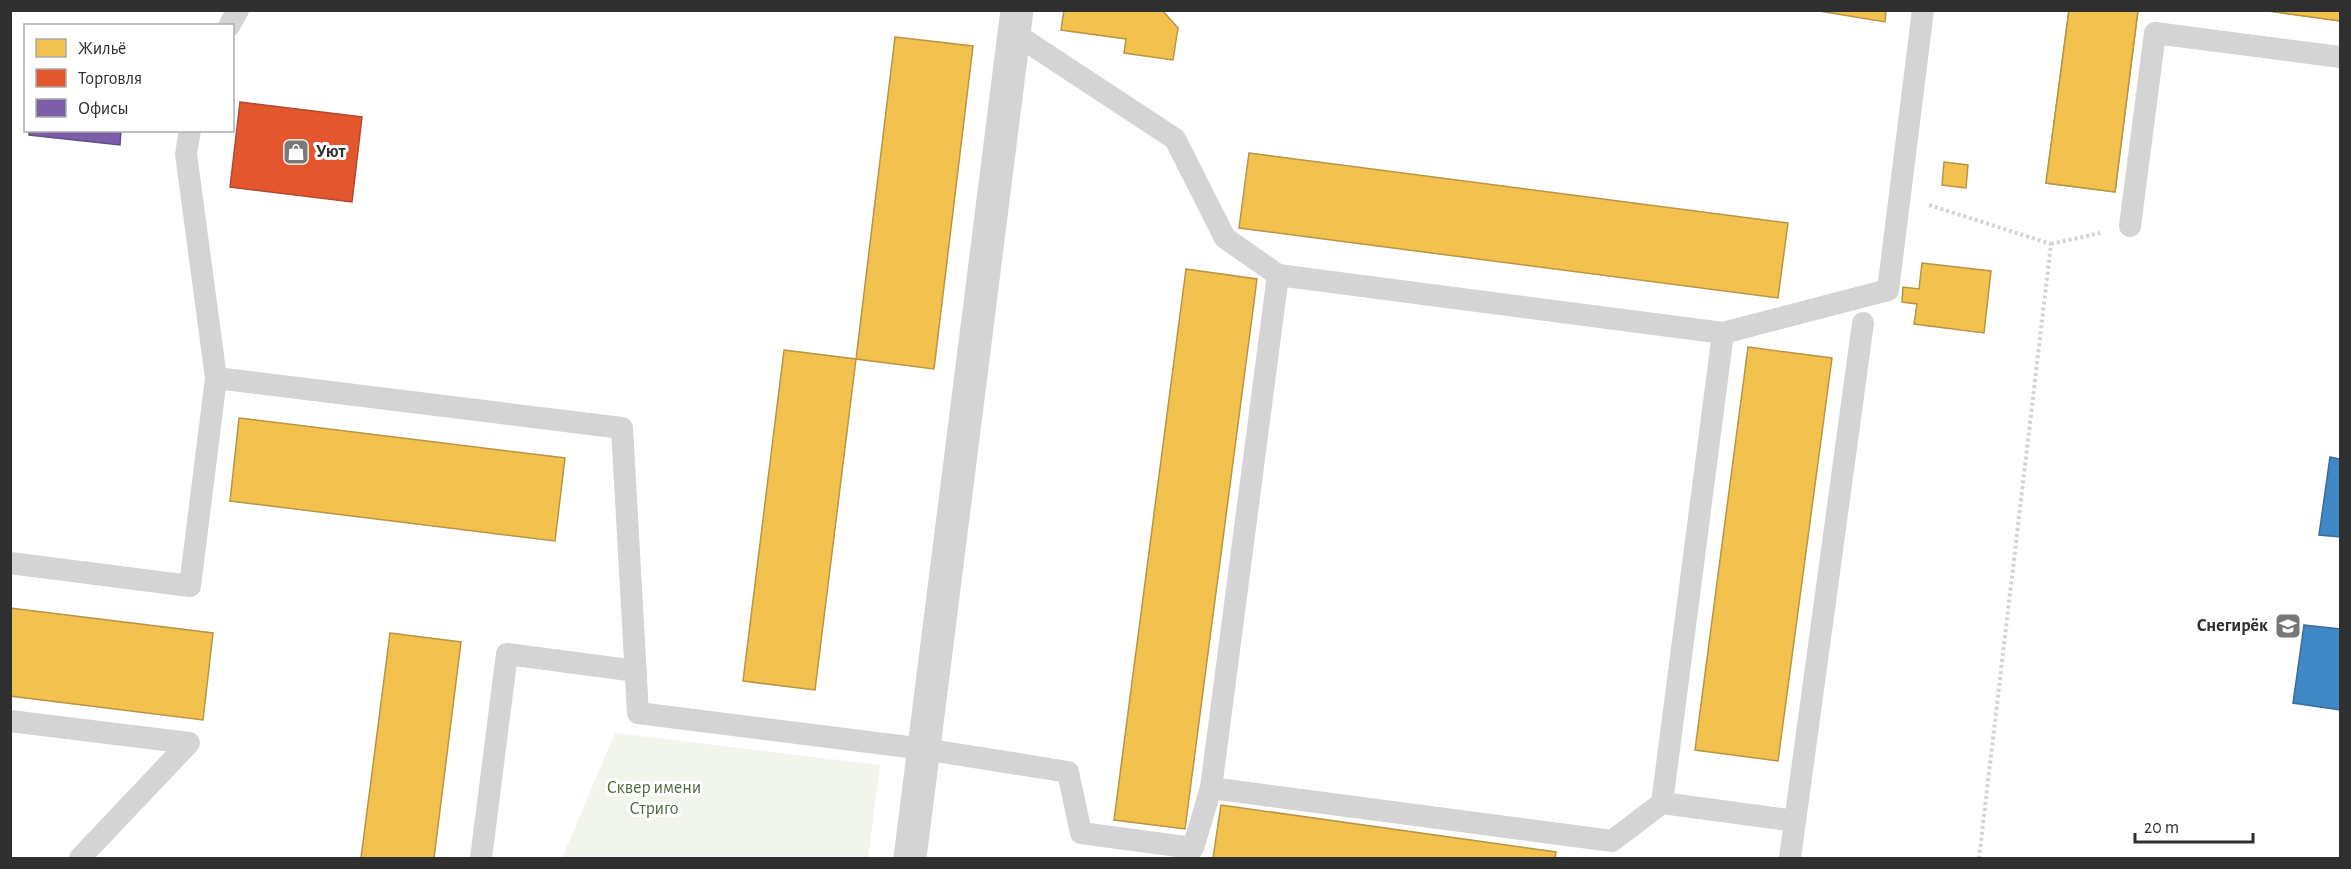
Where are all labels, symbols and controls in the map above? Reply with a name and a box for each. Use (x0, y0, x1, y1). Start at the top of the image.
legend (24, 24, 234, 132)
text: Жильё (78, 40, 126, 58)
text: Торговля (78, 70, 142, 88)
text: Офисы (78, 100, 129, 118)
shop icon: Уют (281, 137, 311, 167)
place label: Уют (316, 143, 346, 161)
school or university icon: Снегирёк (2273, 611, 2303, 641)
place label: Снегирёк (2197, 617, 2268, 635)
park label: Сквер имени Стриго (607, 779, 701, 818)
scale bar (2135, 806, 2254, 844)
text: 20 m (2144, 819, 2179, 837)

